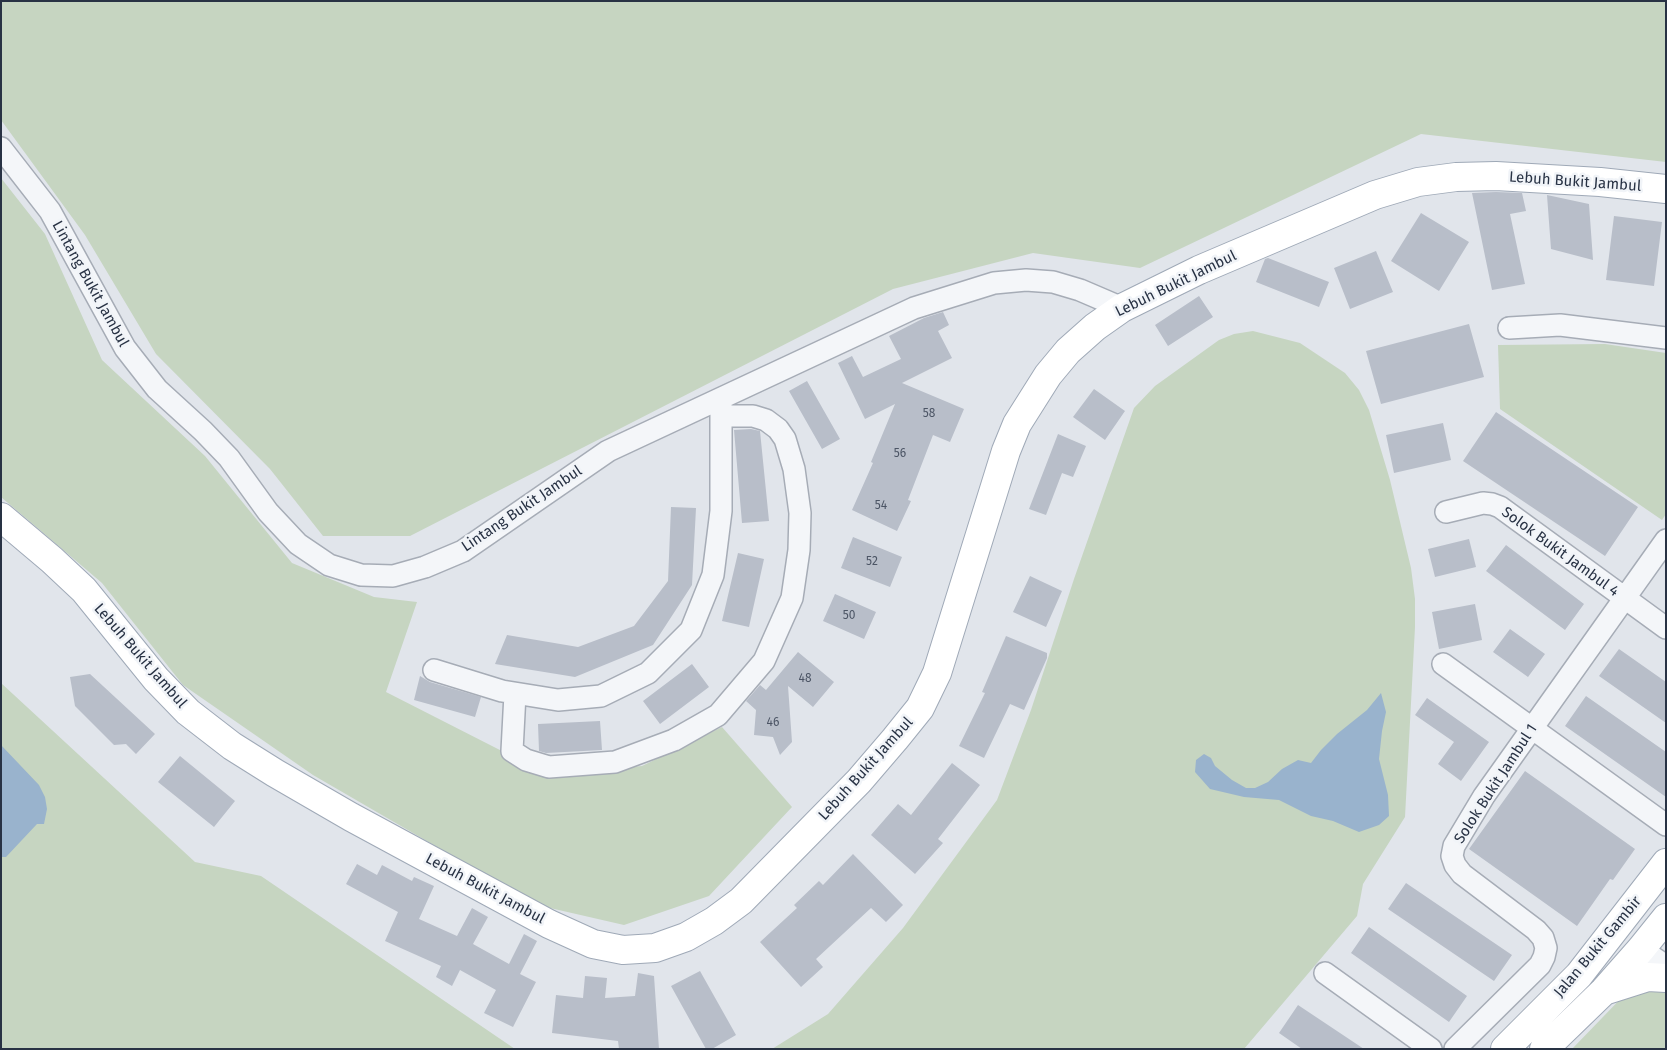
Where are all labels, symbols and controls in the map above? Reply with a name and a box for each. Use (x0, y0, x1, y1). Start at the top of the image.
street label: Lebuh Bukit Jambul (1508, 168, 1642, 196)
street label: Lintang Bukit Jambul (48, 218, 132, 350)
street label: Lebuh Bukit Jambul (1113, 247, 1239, 321)
house number: 58 (923, 407, 935, 421)
house number: 56 (894, 447, 906, 461)
street label: Lintang Bukit Jambul (458, 462, 586, 556)
house number: 54 (875, 499, 887, 513)
street label: Solok Bukit Jambul 4 (1498, 503, 1622, 601)
house number: 52 (866, 555, 878, 569)
street label: Lebuh Bukit Jambul (90, 600, 190, 712)
house number: 50 (843, 609, 855, 623)
house number: 48 (799, 672, 811, 686)
street label: Lebuh Bukit Jambul (815, 714, 917, 824)
house number: 46 (767, 716, 779, 730)
street label: Solok Bukit Jambul 1 (1451, 721, 1541, 847)
street label: Lebuh Bukit Jambul (422, 850, 548, 928)
street label: Jalan Bukit Gambir (1550, 893, 1646, 1001)

